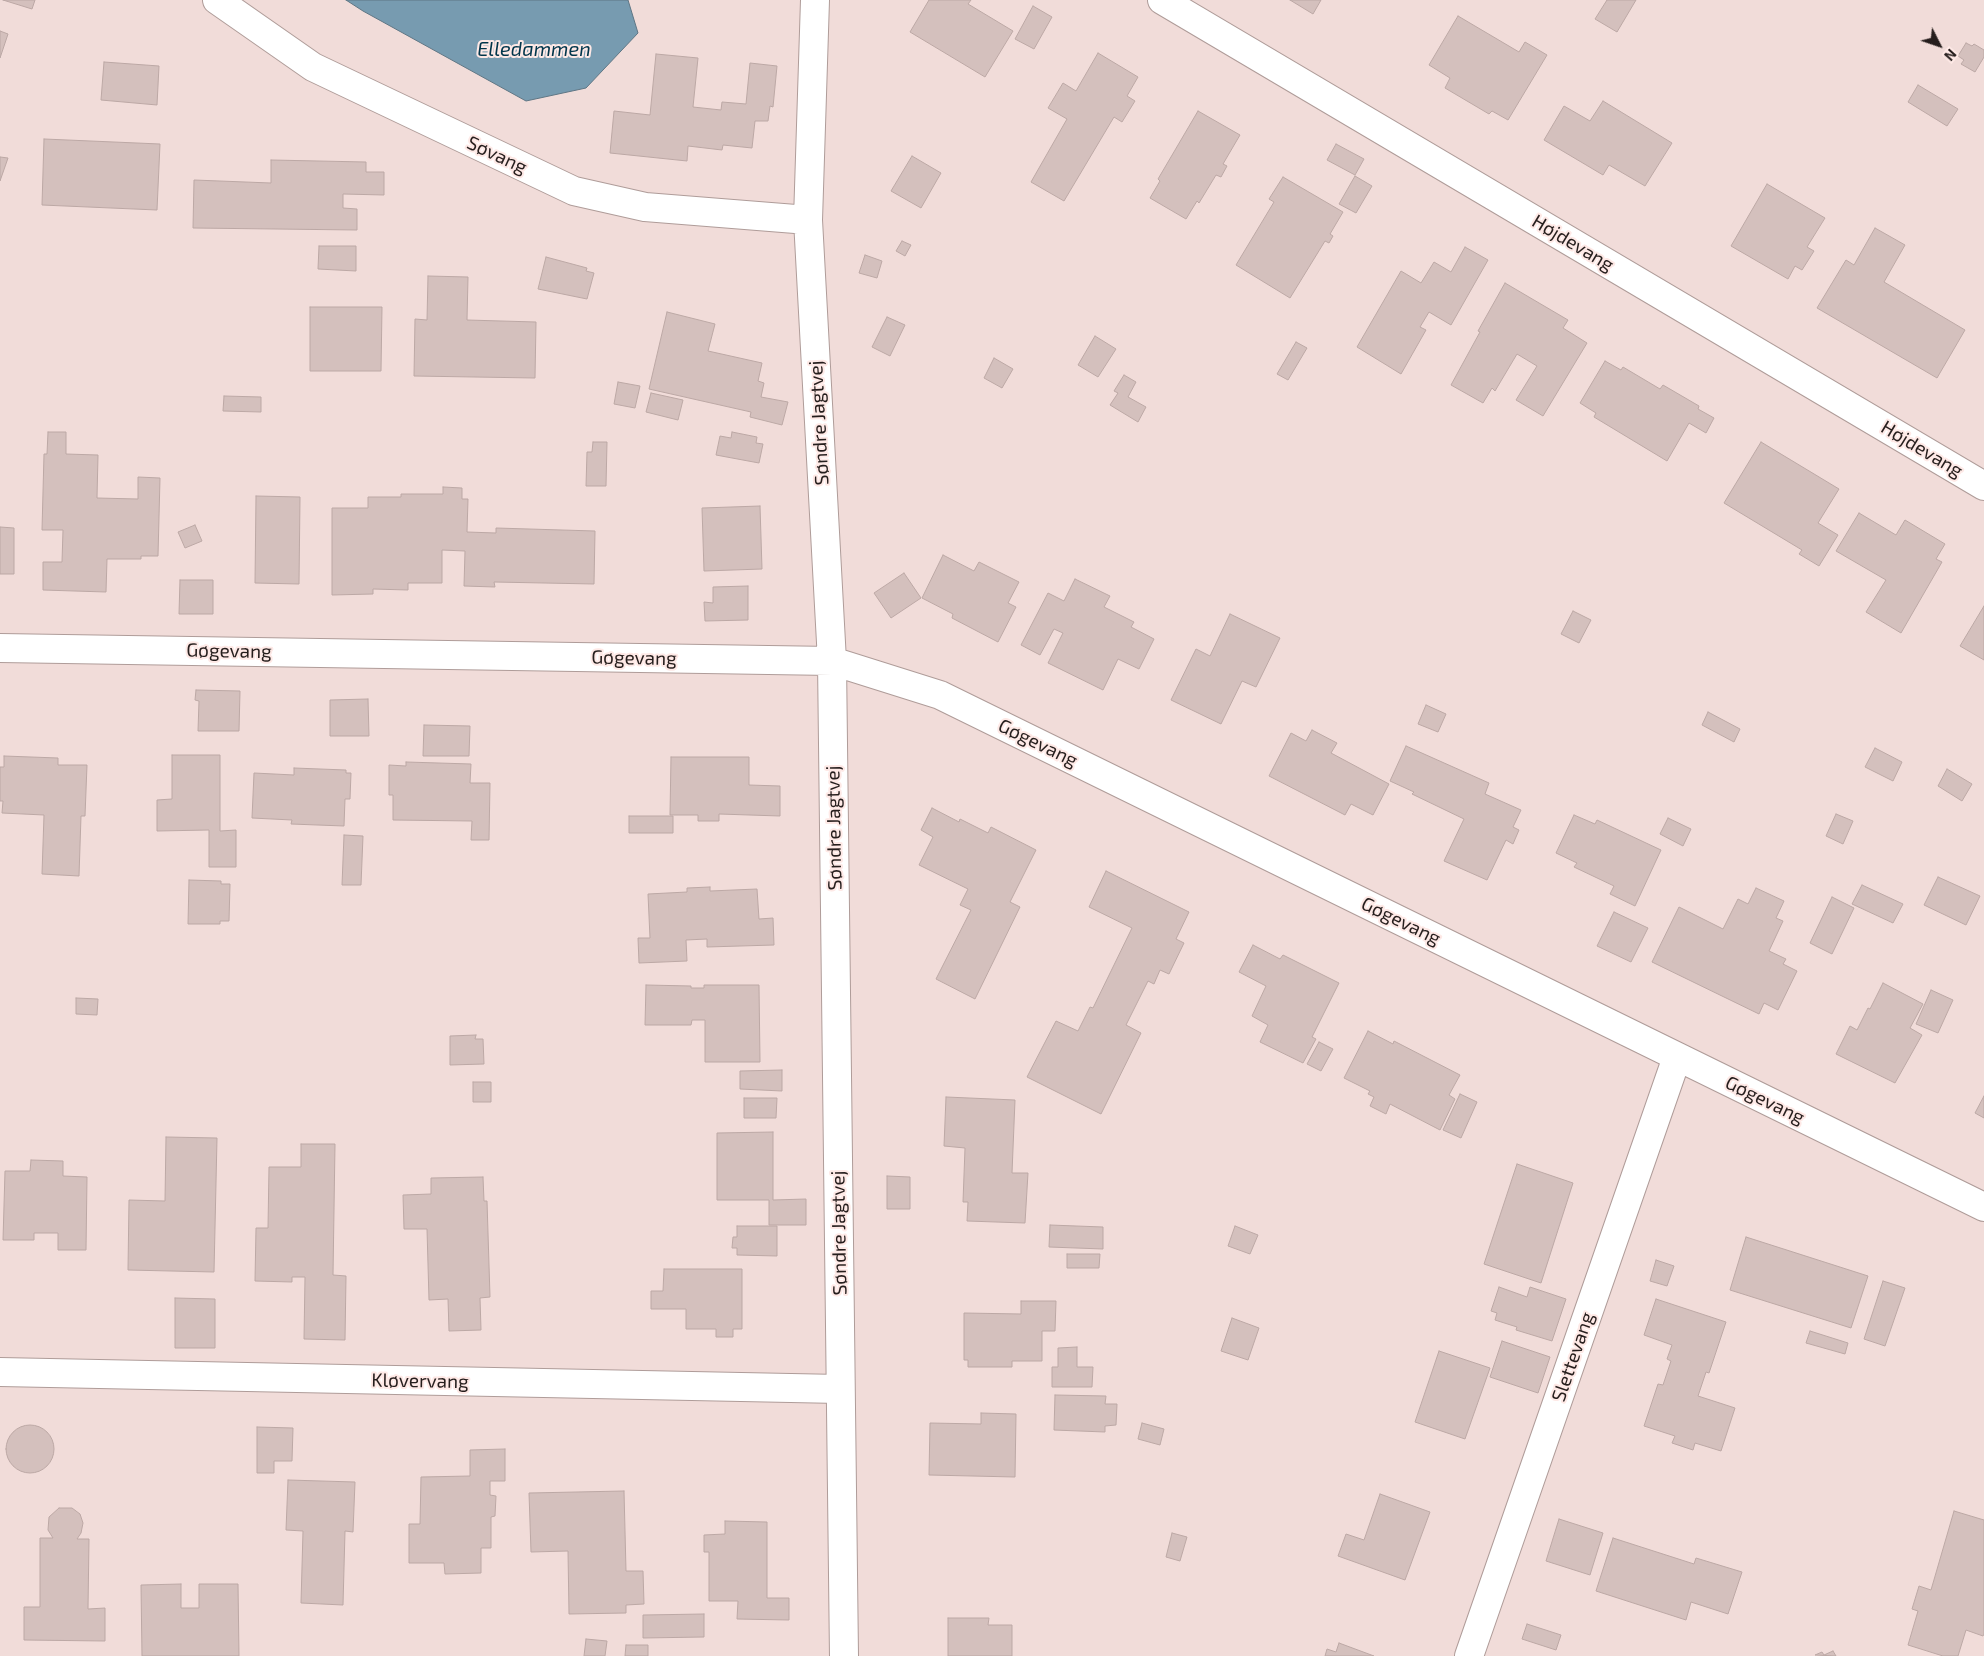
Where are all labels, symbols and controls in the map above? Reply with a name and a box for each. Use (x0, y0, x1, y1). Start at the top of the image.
north arrow (1914, 20, 1964, 70)
water label: Elledammen (477, 37, 591, 61)
text: N (1941, 46, 1960, 65)
street label: Søvang (463, 131, 531, 179)
street label: Højdevang (1528, 210, 1618, 276)
street label: Søndre Jagtvej (804, 360, 834, 486)
street label: Højdevang (1877, 416, 1967, 482)
street label: Gøgevang (186, 639, 272, 663)
street label: Gøgevang (591, 646, 677, 670)
street label: Gøgevang (995, 714, 1081, 772)
street label: Søndre Jagtvej (822, 765, 846, 891)
street label: Gøgevang (1358, 892, 1444, 950)
street label: Gøgevang (1722, 1071, 1808, 1129)
street label: Søndre Jagtvej (827, 1170, 851, 1296)
street label: Slettevang (1547, 1309, 1599, 1405)
street label: Kløvervang (371, 1369, 469, 1393)

